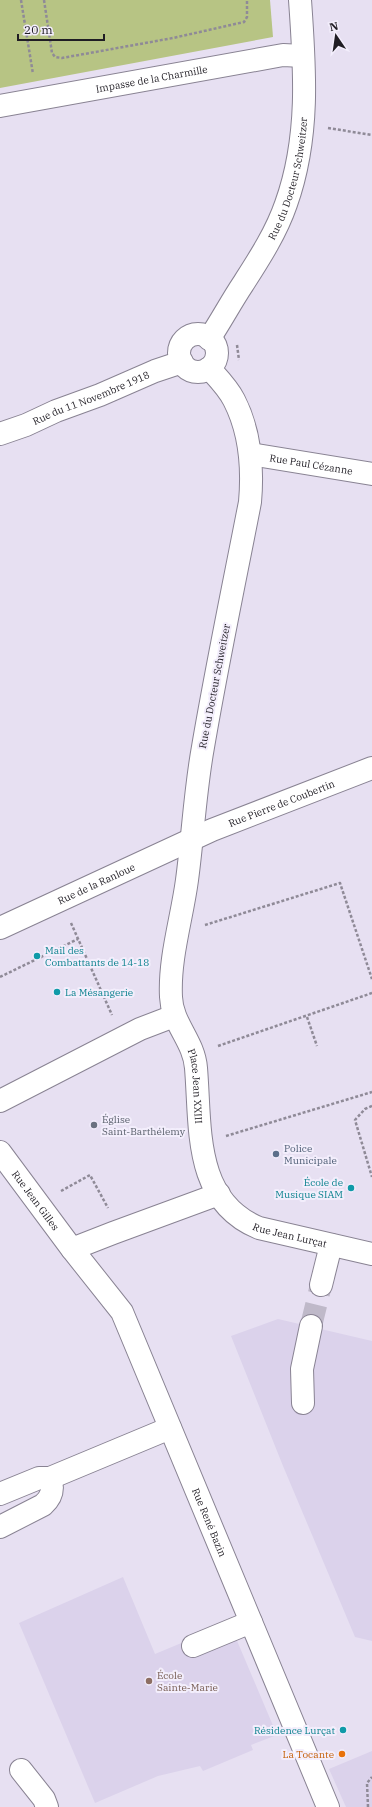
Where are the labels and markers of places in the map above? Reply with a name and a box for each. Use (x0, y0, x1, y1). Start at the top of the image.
place label: Mail des Combattants de 14-18 (45, 944, 149, 969)
marker: Mail des Combattants de 14-18 (32, 951, 42, 961)
place label: La Mésangerie (65, 986, 133, 999)
marker: La Mésangerie (52, 987, 62, 997)
place label: Église Saint-Barthélemy (102, 1113, 186, 1138)
marker: Église Saint-Barthélemy (89, 1120, 99, 1130)
place label: Police Municipale (284, 1142, 337, 1167)
marker: Police Municipale (271, 1149, 281, 1159)
place label: École de Musique SIAM (275, 1176, 343, 1201)
marker: École de Musique SIAM (346, 1183, 356, 1193)
place label: École Sainte-Marie (157, 1669, 218, 1694)
marker: École Sainte-Marie (144, 1676, 154, 1686)
place label: Résidence Lurçat (254, 1724, 335, 1737)
marker: Résidence Lurçat (338, 1725, 348, 1735)
place label: La Tocante (283, 1748, 334, 1761)
marker: La Tocante (337, 1749, 347, 1759)

